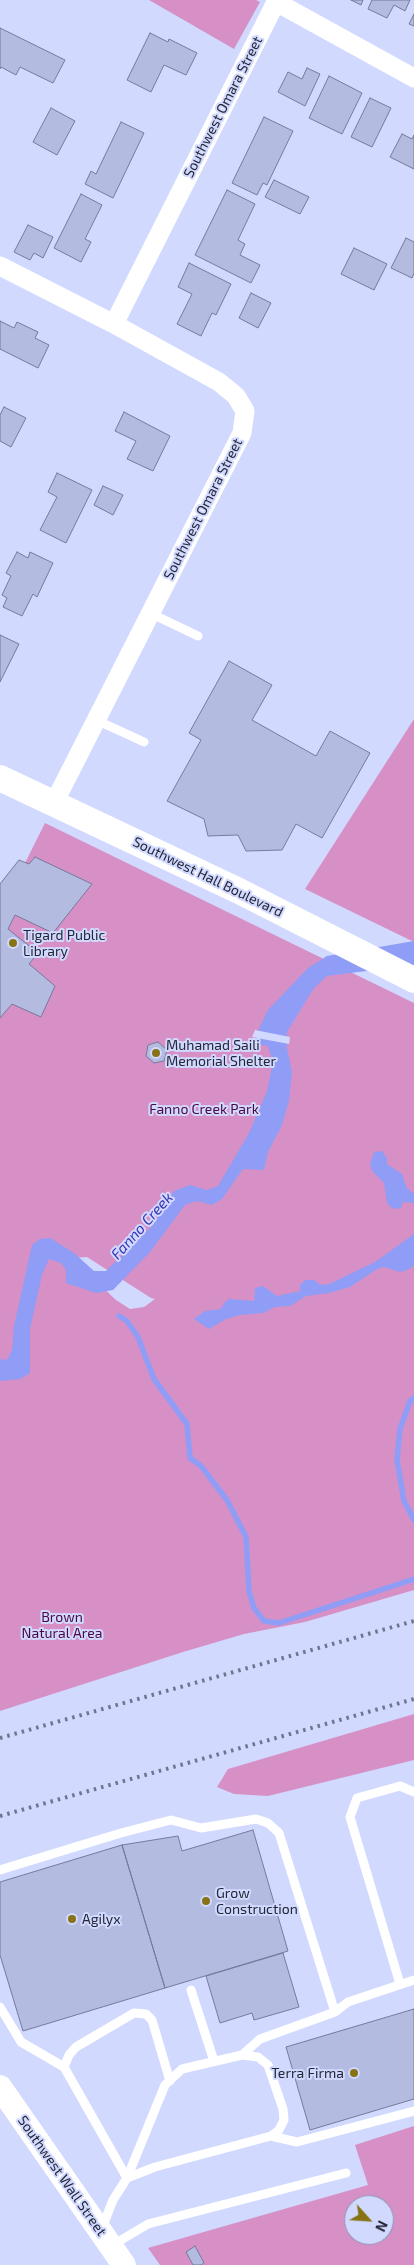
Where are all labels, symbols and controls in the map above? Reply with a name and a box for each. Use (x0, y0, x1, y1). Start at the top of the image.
street label: Southwest Omara Street (180, 33, 266, 181)
street label: Southwest Omara Street (160, 435, 246, 583)
street label: Southwest Hall Boulevard (130, 833, 286, 921)
place label: Tigard Public Library (23, 927, 105, 960)
marker: Tigard Public Library (7, 937, 19, 949)
place label: Muhamad Saili Memorial Shelter (166, 1037, 276, 1070)
marker: Muhamad Saili Memorial Shelter (150, 1047, 162, 1059)
park label: Fanno Creek Park (149, 1101, 259, 1117)
water label: Fanno Creek (107, 1189, 177, 1263)
park label: Brown Natural Area (22, 1609, 102, 1641)
place label: Grow Construction (216, 1885, 298, 1918)
marker: Grow Construction (200, 1895, 212, 1907)
place label: Agilyx (82, 1911, 121, 1927)
marker: Agilyx (66, 1913, 78, 1925)
place label: Terra Firma (271, 2065, 344, 2081)
marker: Terra Firma (348, 2067, 360, 2079)
street label: Southwest Wall Street (14, 2113, 110, 2239)
north arrow (344, 2195, 394, 2245)
text: N (372, 2218, 392, 2235)

